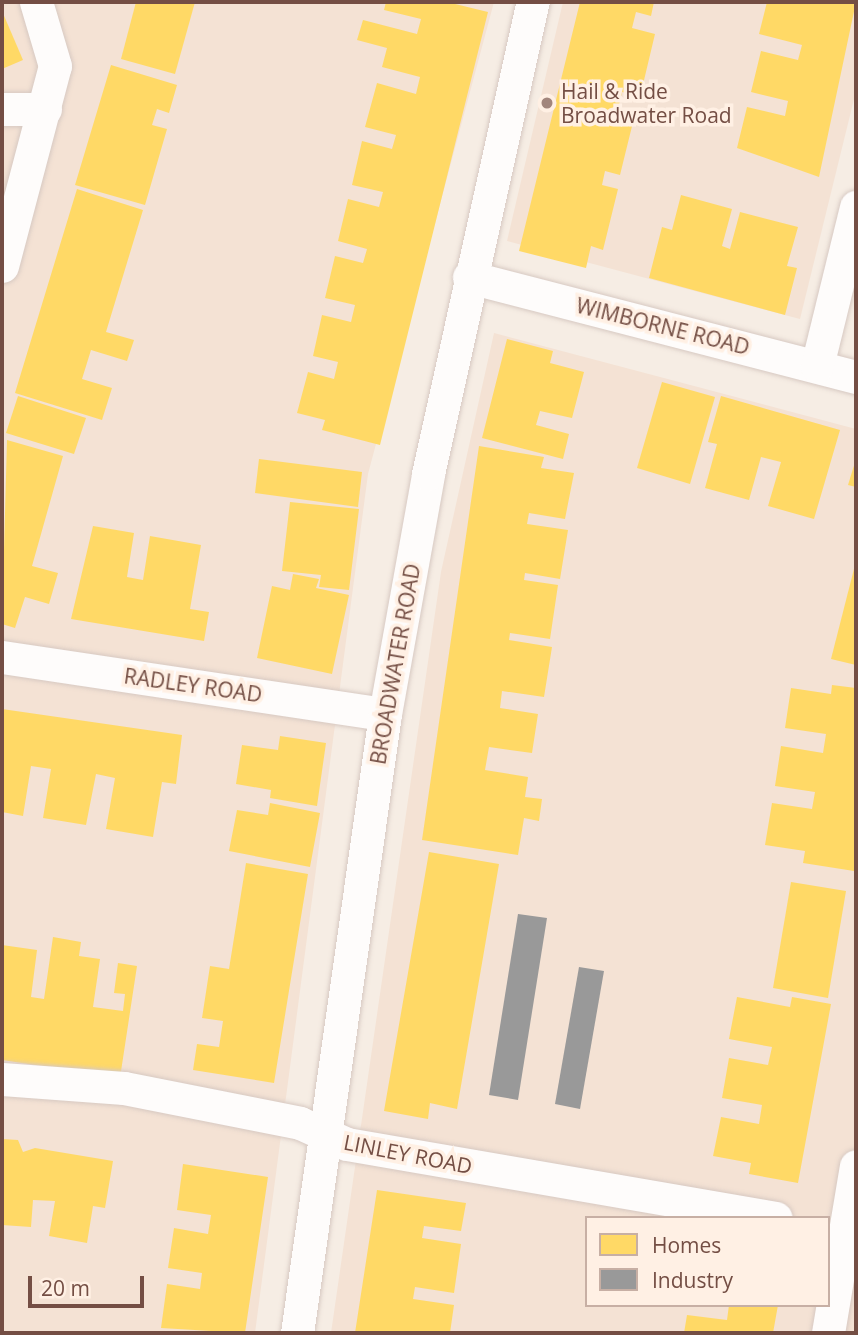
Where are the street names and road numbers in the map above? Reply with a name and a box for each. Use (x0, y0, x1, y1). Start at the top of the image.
street label: WIMBORNE ROAD (574, 292, 752, 360)
street label: BROADWATER ROAD (365, 562, 425, 766)
street label: RADLEY ROAD (122, 663, 264, 707)
street label: LINLEY ROAD (342, 1129, 474, 1179)

